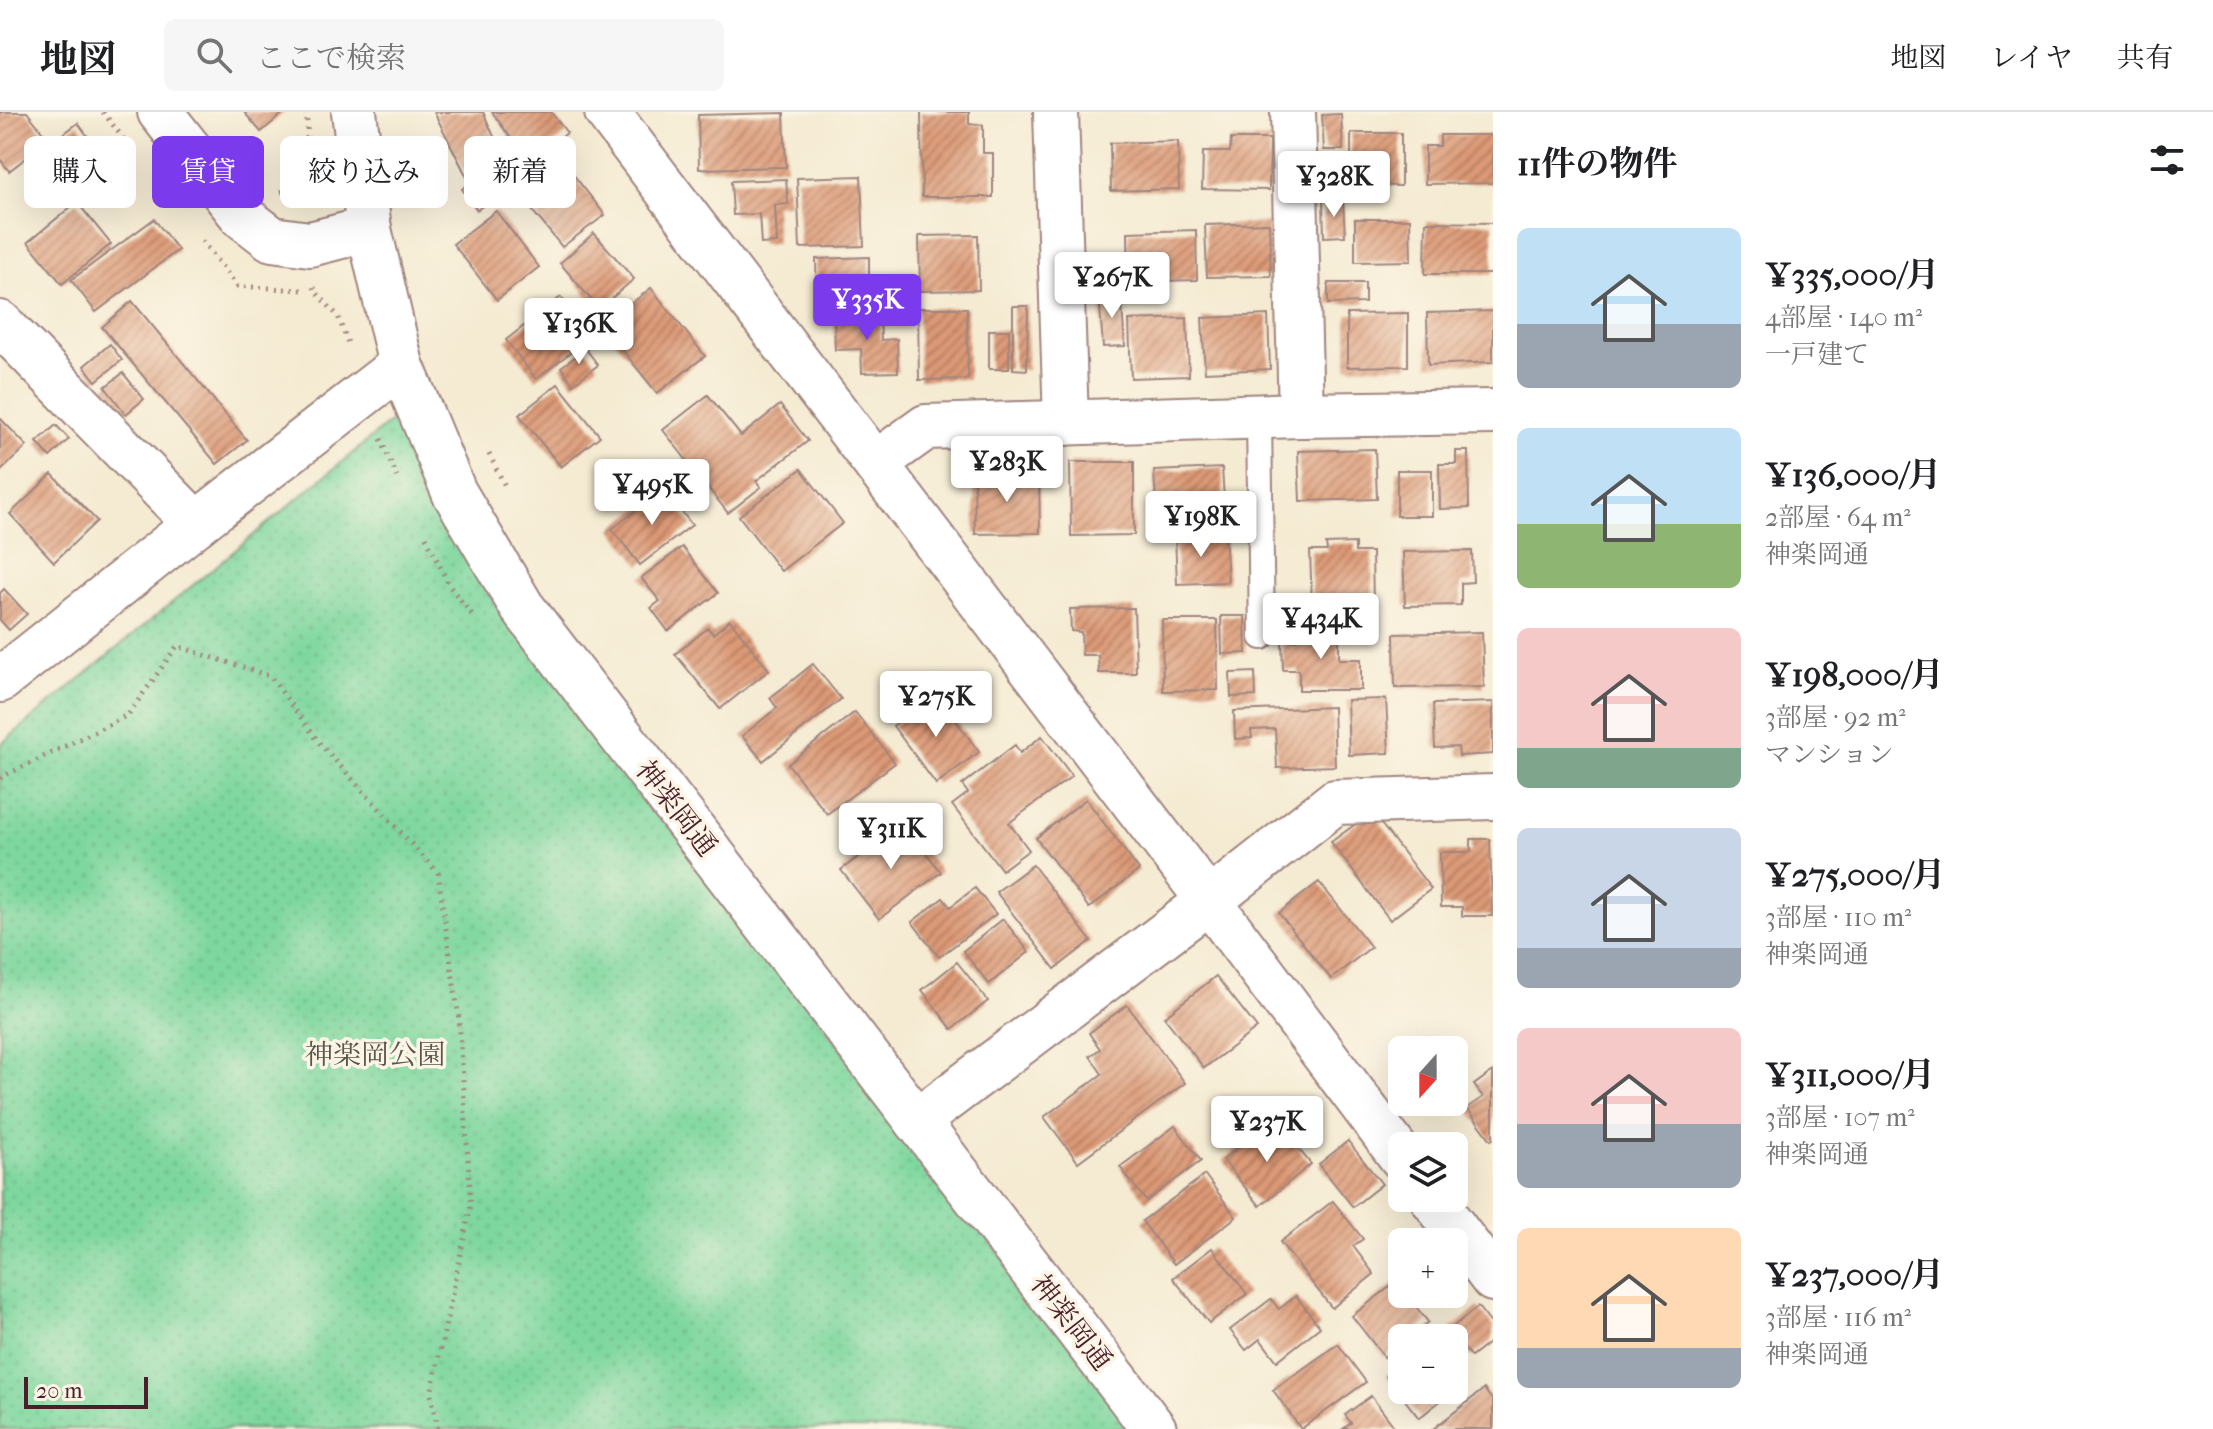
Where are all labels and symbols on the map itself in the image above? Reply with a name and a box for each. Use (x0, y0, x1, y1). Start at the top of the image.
pin: ¥328K (1278, 151, 1390, 219)
pin: ¥267K (1056, 252, 1168, 320)
pin: ¥335K (811, 274, 923, 342)
pin: ¥136K (523, 298, 635, 366)
pin: ¥283K (951, 436, 1063, 504)
pin: ¥495K (596, 459, 708, 527)
pin: ¥198K (1145, 491, 1257, 559)
pin: ¥434K (1265, 593, 1377, 661)
pin: ¥275K (880, 671, 992, 739)
street label: 神楽岡通 (629, 754, 724, 863)
pin: ¥311K (835, 803, 947, 871)
north arrow (1388, 1036, 1468, 1116)
park label: 神楽岡公園 (305, 1038, 445, 1071)
pin: ¥237K (1211, 1096, 1323, 1164)
street label: 神楽岡通 (1024, 1268, 1119, 1377)
scale bar (24, 1373, 148, 1409)

